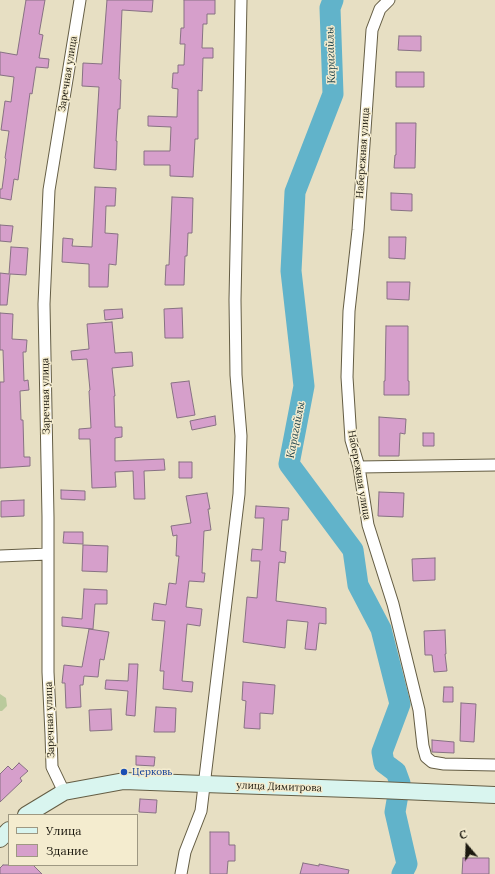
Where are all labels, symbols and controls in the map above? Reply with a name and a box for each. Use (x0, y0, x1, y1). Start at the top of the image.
water label: Карагайлы (323, 26, 339, 84)
street label: Заречная улица (56, 35, 80, 113)
street label: Набережная улица (354, 107, 372, 199)
street label: Заречная улица (39, 358, 53, 434)
water label: Карагайлы (284, 401, 308, 459)
street label: Набережная улица (345, 429, 373, 521)
street label: Заречная улица (43, 682, 57, 758)
place label: Церковь (132, 766, 172, 778)
marker: Церковь (119, 767, 129, 777)
street label: улица Димитрова (236, 780, 322, 794)
legend (8, 814, 138, 866)
text: Улица (46, 823, 82, 838)
north arrow (447, 826, 487, 866)
text: С (457, 827, 469, 843)
text: Здание (46, 843, 88, 858)

